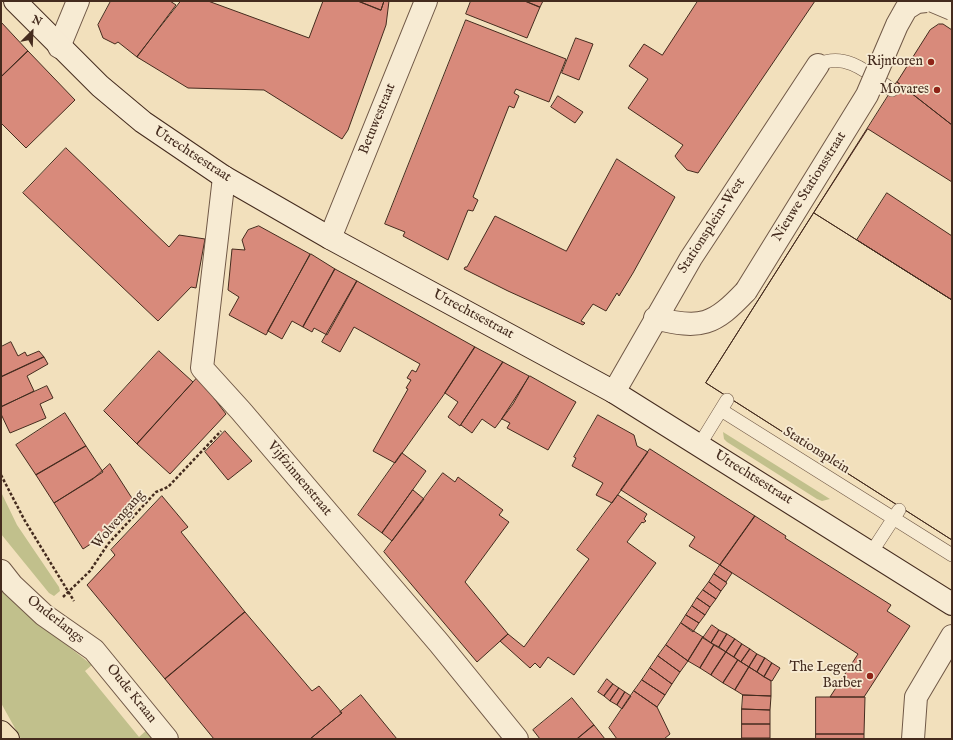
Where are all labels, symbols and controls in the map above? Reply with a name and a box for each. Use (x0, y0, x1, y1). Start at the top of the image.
north arrow (12, 12, 52, 52)
text: N (30, 13, 44, 29)
place label: Rijntoren (867, 54, 923, 70)
marker: Rijntoren (926, 57, 936, 67)
street label: Betuwestraat (356, 81, 400, 157)
place label: Movares (880, 82, 929, 98)
marker: Movares (932, 85, 942, 95)
street label: Utrechtsestraat (150, 124, 234, 186)
street label: Nieuwe Stationsstraat (769, 129, 851, 245)
street label: Stationsplein-West (675, 175, 749, 277)
street label: Utrechtsestraat (430, 287, 516, 343)
street label: Stationsplein (780, 424, 852, 478)
street label: Vijfzinnenstraat (263, 438, 335, 520)
street label: Utrechtsestraat (711, 447, 795, 509)
street label: Wolvengang (89, 487, 149, 553)
street label: Onderlangs (23, 592, 87, 648)
place label: The Legend Barber (789, 660, 862, 692)
street label: Oude Kraan (102, 661, 160, 727)
marker: The Legend Barber (865, 671, 875, 681)

